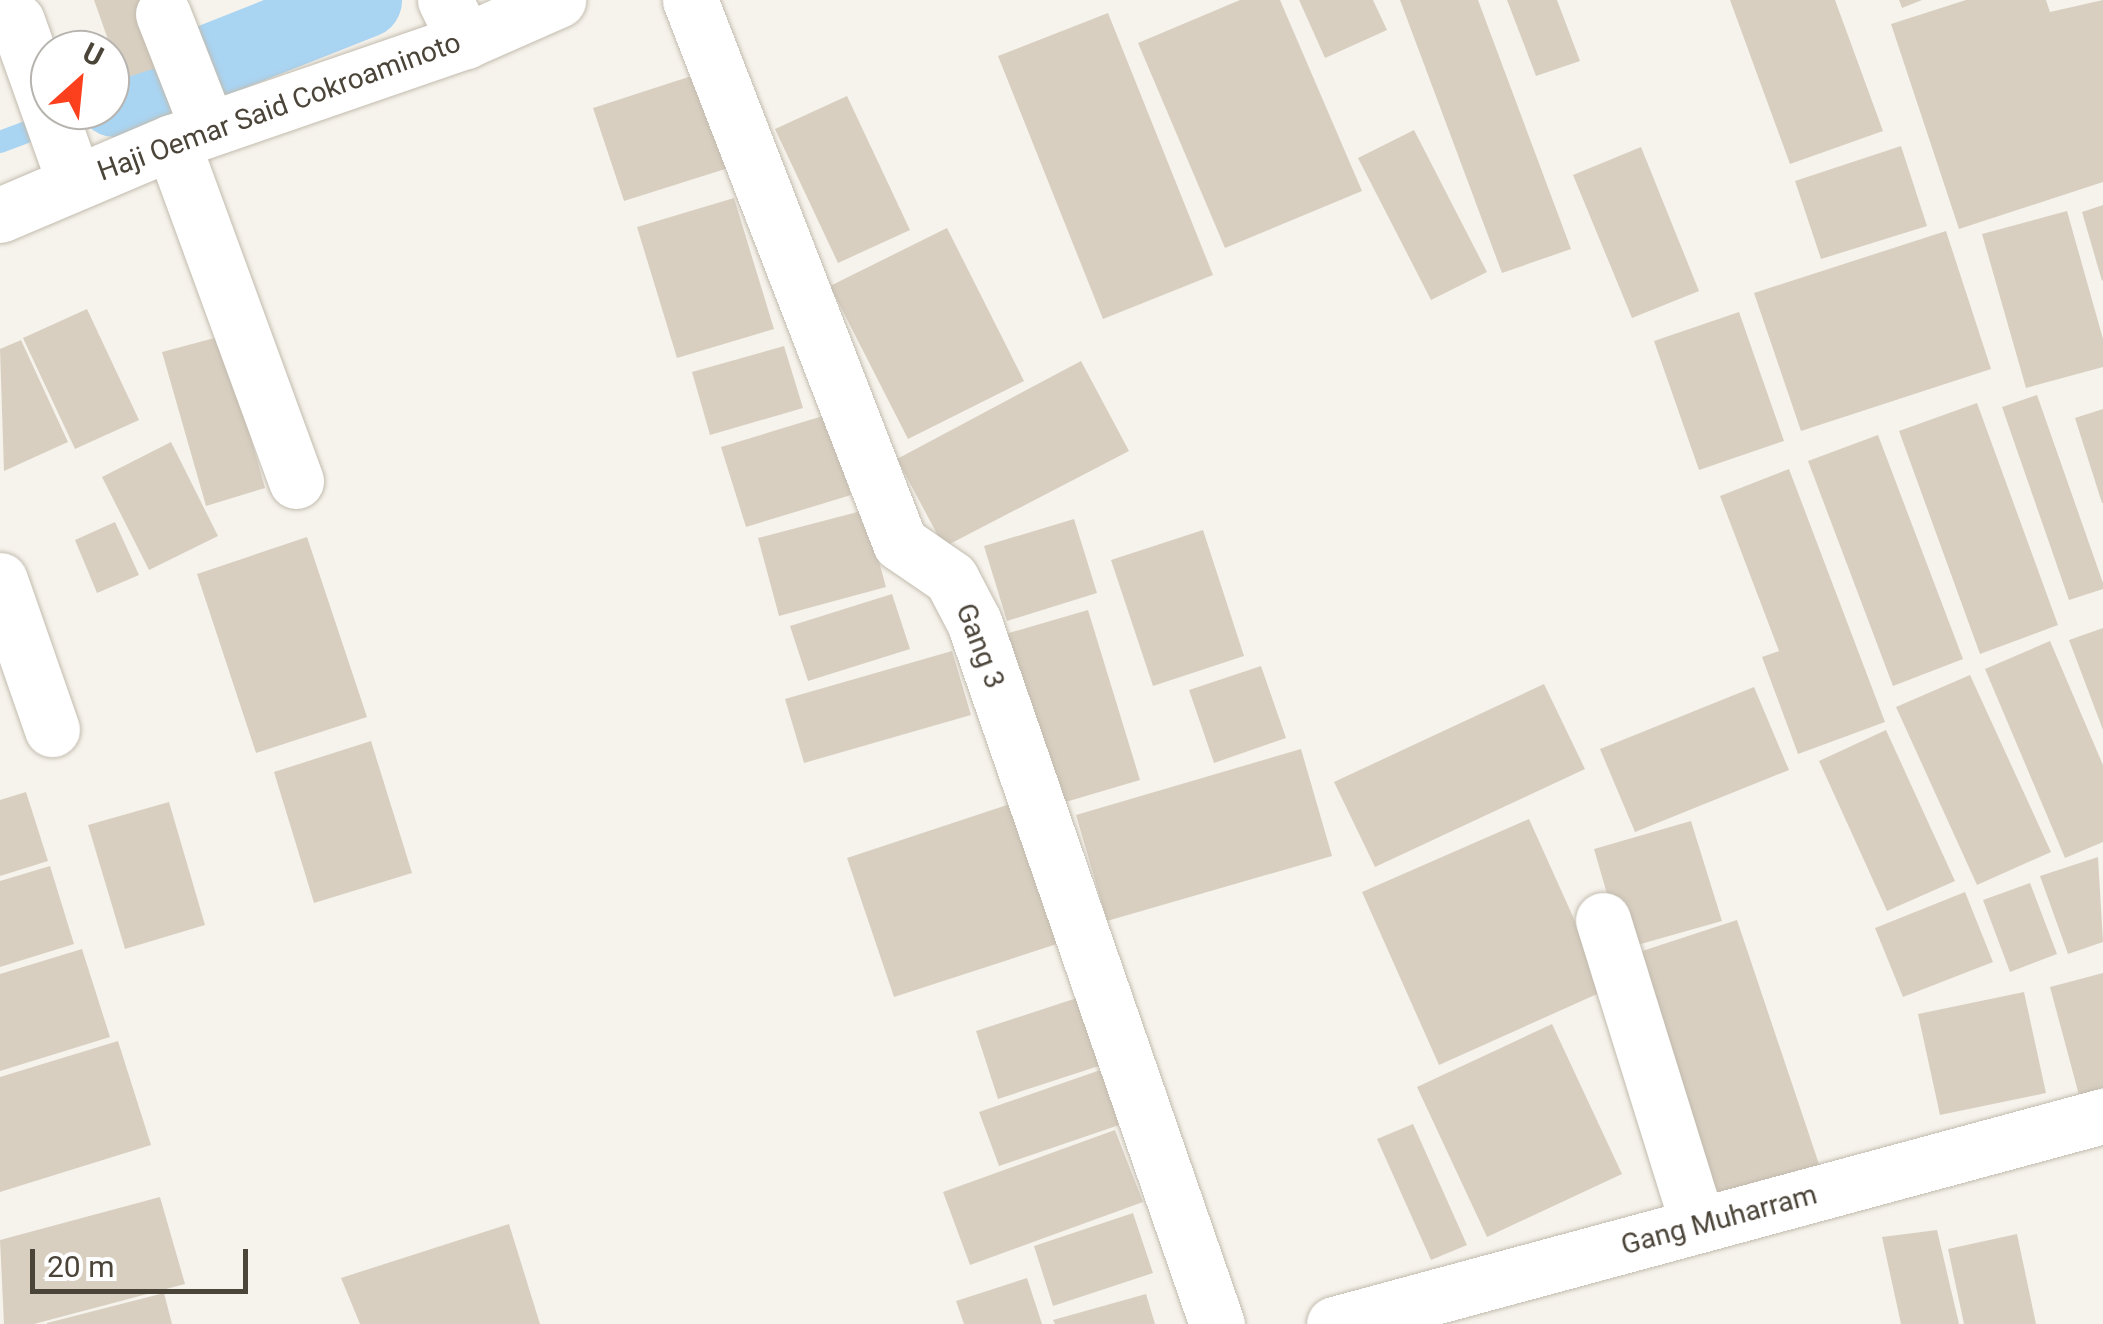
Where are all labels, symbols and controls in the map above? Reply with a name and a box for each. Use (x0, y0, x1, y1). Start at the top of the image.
street label: Haji Oemar Said Cokroaminoto (93, 26, 465, 188)
north arrow (30, 30, 130, 130)
text: U (77, 36, 109, 74)
street label: Gang 3 (949, 599, 1011, 693)
street label: Gang Muharram (1617, 1178, 1821, 1262)
scale bar (35, 1229, 252, 1291)
text: 20 m (47, 1249, 114, 1284)

